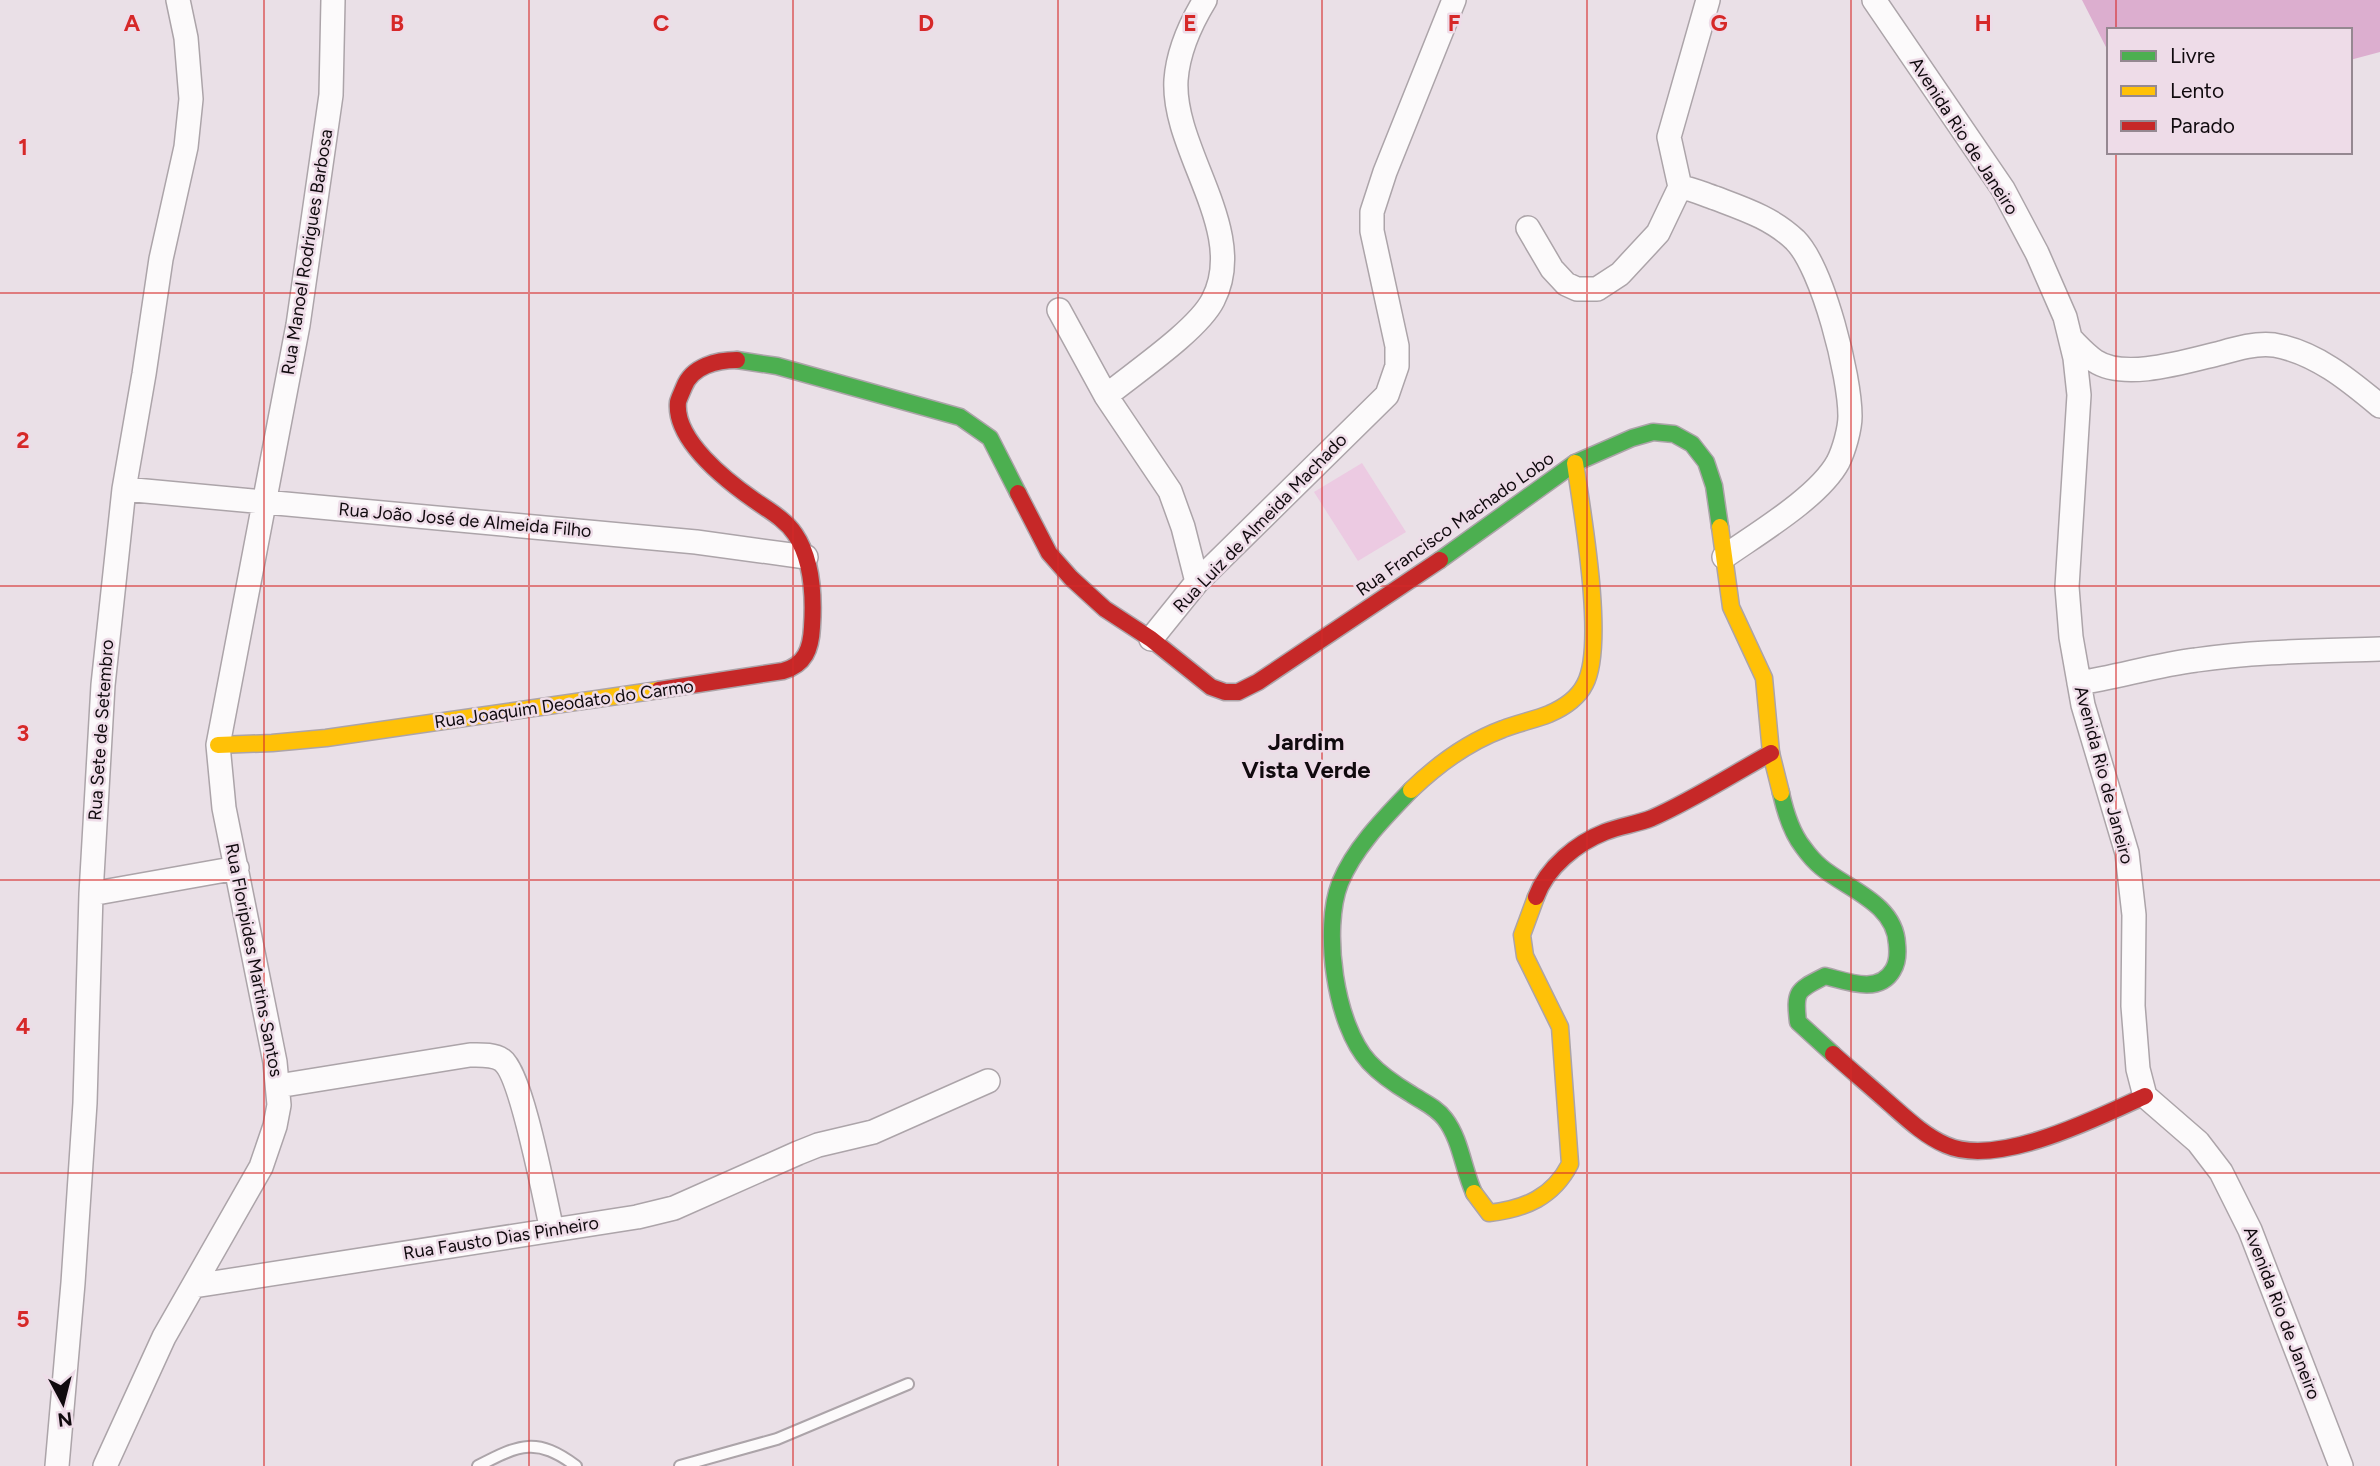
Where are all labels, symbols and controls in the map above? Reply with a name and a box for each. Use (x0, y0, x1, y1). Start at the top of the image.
text: A (124, 9, 141, 37)
text: B (390, 9, 404, 37)
text: C (653, 9, 670, 37)
text: D (918, 9, 934, 37)
text: E (1183, 9, 1197, 37)
text: F (1448, 9, 1461, 37)
text: G (1710, 9, 1728, 37)
text: H (1974, 9, 1992, 37)
legend (2107, 28, 2352, 154)
text: Livre (2170, 43, 2215, 68)
street label: Avenida Rio de Janeiro (1905, 53, 2023, 219)
text: Lento (2170, 78, 2224, 103)
text: Parado (2170, 113, 2235, 138)
street label: Rua Manoel Rodrigues Barbosa (277, 127, 337, 377)
text: 1 (18, 133, 28, 161)
text: 2 (16, 426, 30, 454)
street label: Rua Luiz de Almeida Machado (1169, 429, 1351, 617)
street label: Rua Francisco Machado Lobo (1352, 447, 1558, 601)
street label: Rua João José de Almeida Filho (338, 498, 592, 542)
street label: Rua Sete de Setembro (84, 639, 118, 821)
street label: Rua Joaquim Deodato do Carmo (433, 675, 695, 733)
street label: Avenida Rio de Janeiro (2070, 684, 2138, 866)
text: 3 (17, 719, 29, 747)
district label: Jardim Vista Verde (1241, 727, 1371, 784)
street label: Rua Floripides Martins Santos (221, 841, 287, 1079)
text: 4 (16, 1012, 30, 1040)
street label: Rua Fausto Dias Pinheiro (402, 1212, 600, 1264)
street label: Avenida Rio de Janeiro (2239, 1223, 2325, 1403)
text: 5 (16, 1305, 30, 1333)
north arrow (28, 1368, 98, 1438)
text: N (56, 1407, 74, 1432)

